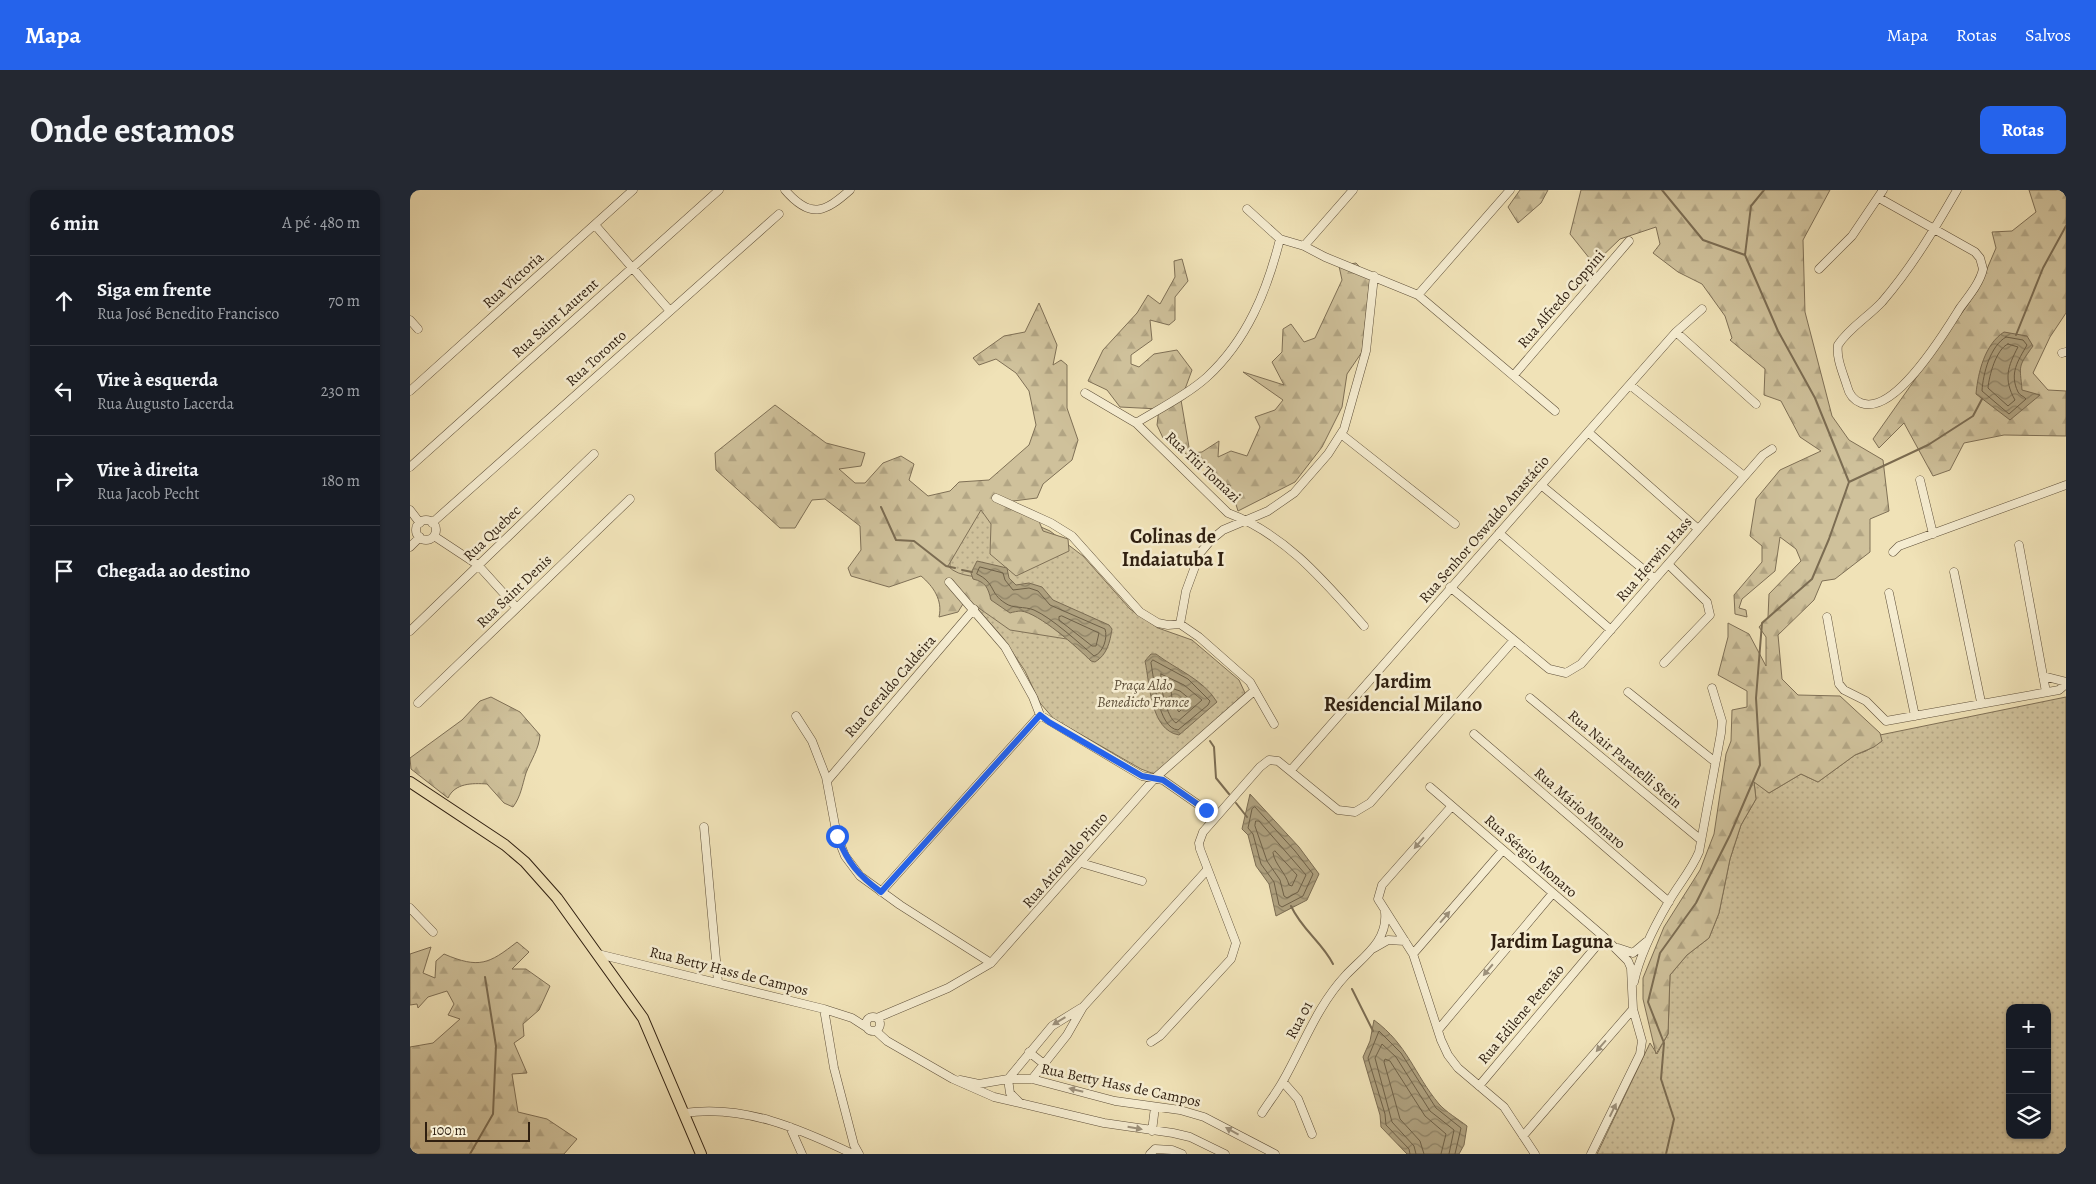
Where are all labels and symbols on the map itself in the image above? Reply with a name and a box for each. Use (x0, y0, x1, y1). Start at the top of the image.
street label: Rua Alfredo Coppini (1513, 246, 1609, 352)
street label: Rua Victoria (478, 247, 548, 313)
street label: Rua Saint Laurent (507, 274, 603, 362)
street label: Rua Toronto (561, 325, 631, 391)
street label: Rua Titi Tomazi (1161, 427, 1245, 507)
street label: Rua Senhor Oswaldo Anastácio (1414, 451, 1554, 607)
street label: Rua Quebec (459, 501, 525, 565)
street label: Rua Herwin Hass (1612, 512, 1696, 606)
district label: Colinas de Indaiatuba I (1122, 523, 1224, 573)
street label: Rua Saint Denis (472, 550, 556, 632)
street label: Rua Geraldo Caldeira (840, 631, 940, 741)
district label: Jardim Residencial Milano (1324, 668, 1482, 718)
park label: Praça Aldo Benedicto France (1097, 675, 1190, 712)
street label: Rua Nair Paratelli Stein (1564, 705, 1686, 813)
street label: Rua Mário Monaro (1530, 763, 1630, 853)
route end (1195, 799, 1218, 822)
street label: Rua Ariovaldo Pinto (1018, 808, 1112, 912)
street label: Rua Sérgio Monaro (1480, 810, 1582, 902)
route start (826, 825, 849, 848)
one-way arrow (1413, 837, 1425, 849)
one-way arrow (1439, 910, 1450, 923)
district label: Jardim Laguna (1490, 928, 1614, 955)
street label: Rua Betty Hass de Campos (648, 942, 810, 1000)
street label: Rua Edilene Petenão (1473, 960, 1569, 1068)
one-way arrow (1482, 964, 1493, 977)
street label: Rua 01 (1281, 998, 1317, 1042)
one-way arrow (1052, 1017, 1066, 1026)
one-way arrow (1595, 1039, 1607, 1051)
street label: Rua Betty Hass de Campos (1039, 1058, 1203, 1112)
one-way arrow (1068, 1086, 1083, 1094)
one-way arrow (1609, 1103, 1617, 1117)
scale bar (425, 1119, 530, 1142)
one-way arrow (1127, 1124, 1143, 1132)
one-way arrow (1225, 1127, 1239, 1135)

